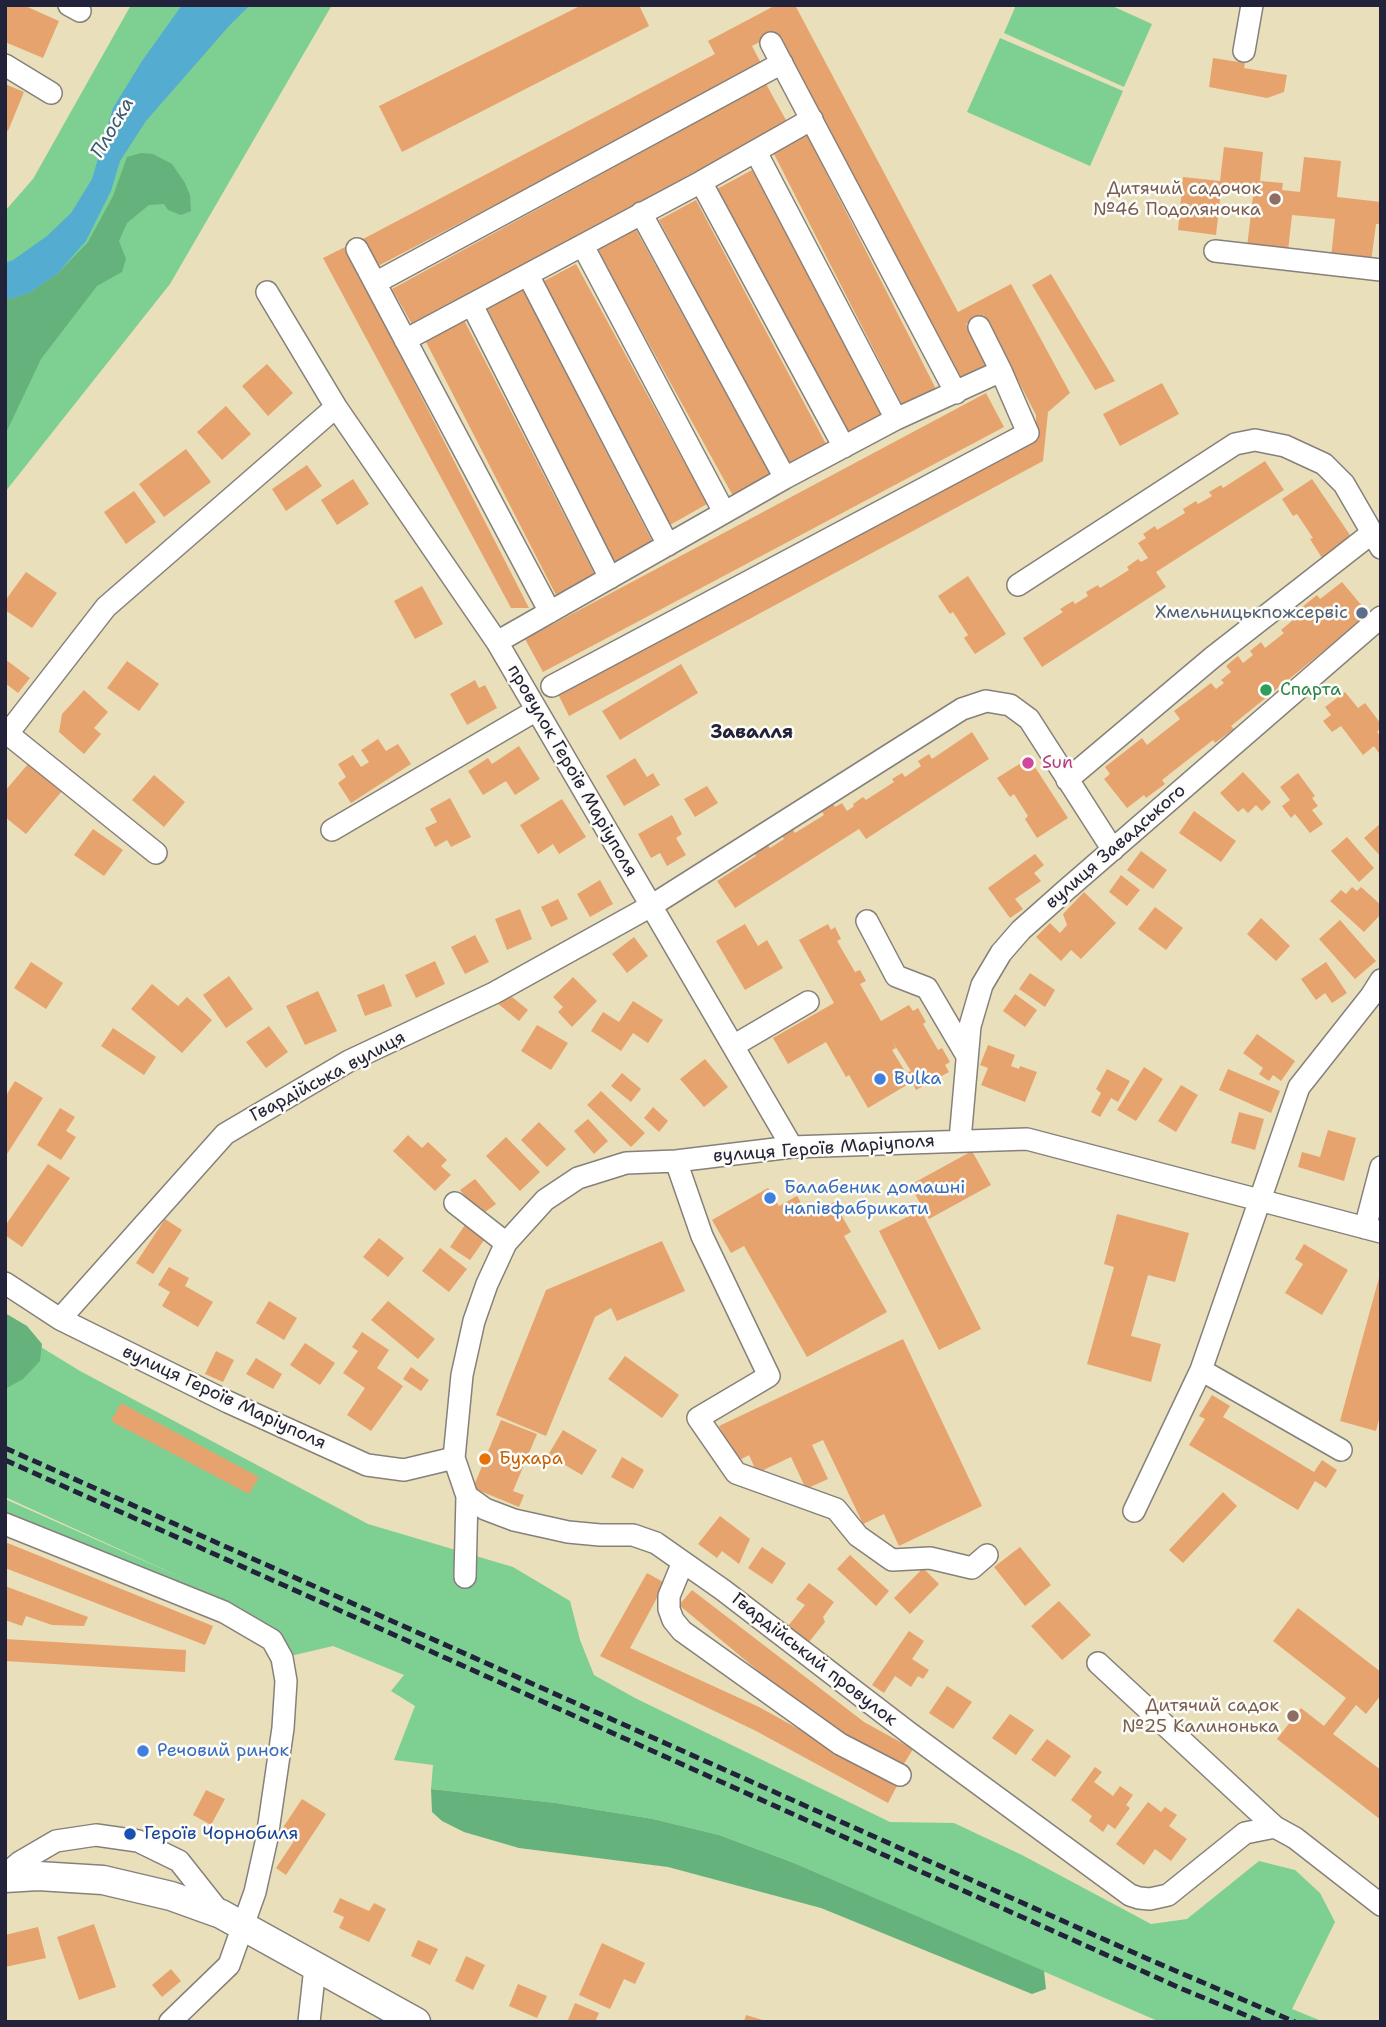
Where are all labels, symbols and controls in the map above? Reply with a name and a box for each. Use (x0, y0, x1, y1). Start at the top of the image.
water label: Плоска (87, 94, 139, 162)
place label: Дитячий садочок №46 Подоляночка (1093, 178, 1261, 220)
marker: Дитячий садочок №46 Подоляночка (1267, 191, 1283, 207)
place label: Хмельницькпожсервіс (1155, 602, 1348, 624)
marker: Хмельницькпожсервіс (1354, 605, 1370, 621)
street label: провулок Героїв Маріуполя (502, 661, 642, 881)
place label: Спарта (1280, 679, 1341, 701)
marker: Спарта (1258, 682, 1274, 698)
district label: Завалля (711, 722, 793, 744)
place label: Sun (1042, 752, 1073, 774)
marker: Sun (1020, 755, 1036, 771)
street label: вулиця Завадського (1041, 780, 1191, 914)
street label: Гвардійська вулиця (247, 1027, 409, 1127)
place label: Bulka (894, 1068, 942, 1090)
marker: Bulka (872, 1071, 888, 1087)
street label: вулиця Героїв Маріуполя (712, 1130, 936, 1168)
place label: Балабеник домашні напівфабрикати (784, 1177, 965, 1220)
marker: Балабеник домашні напівфабрикати (762, 1190, 778, 1206)
street label: вулиця Героїв Маріуполя (119, 1341, 329, 1455)
place label: Бухара (499, 1448, 563, 1470)
marker: Бухара (477, 1451, 493, 1467)
street label: Гвардійський провулок (727, 1589, 901, 1731)
place label: Дитячий садок №25 Калинонька (1122, 1695, 1279, 1738)
marker: Дитячий садок №25 Калинонька (1285, 1708, 1301, 1724)
place label: Речовий ринок (157, 1740, 289, 1762)
marker: Речовий ринок (135, 1743, 151, 1759)
place label: Героїв Чорнобиля (144, 1823, 298, 1845)
marker: Героїв Чорнобиля (122, 1826, 138, 1842)

